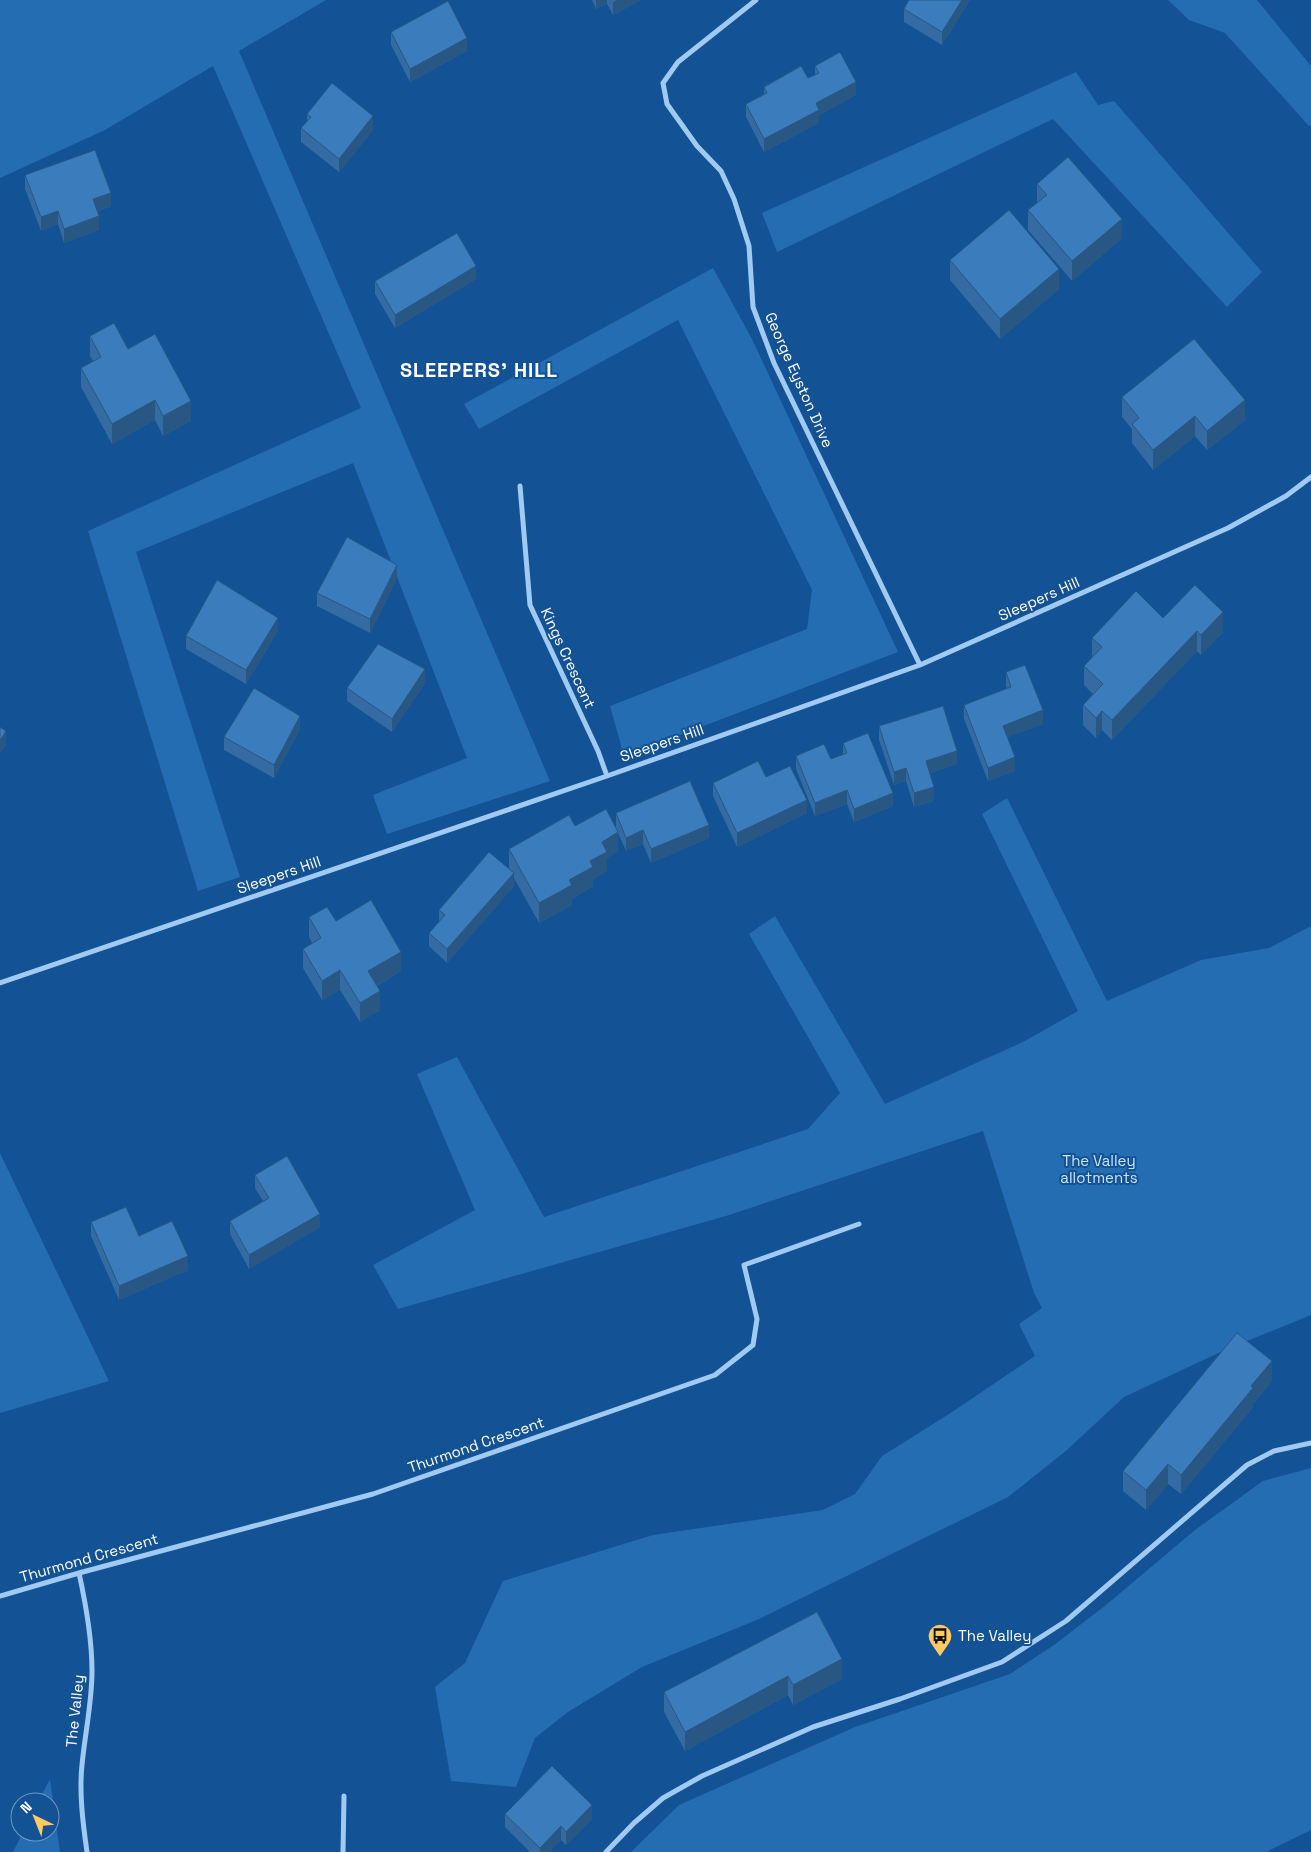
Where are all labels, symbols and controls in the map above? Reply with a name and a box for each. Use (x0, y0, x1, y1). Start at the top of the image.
street label: George Eyston Drive (761, 309, 838, 450)
district label: SLEEPERS' HILL (400, 357, 558, 383)
street label: Sleepers Hill (995, 572, 1083, 625)
street label: Kings Crescent (537, 604, 600, 711)
street label: Sleepers Hill (617, 719, 706, 766)
street label: Sleepers Hill (234, 851, 323, 898)
park label: The Valley allotments (1060, 1151, 1138, 1187)
street label: Thurmond Crescent (405, 1412, 547, 1477)
street label: Thurmond Crescent (17, 1529, 160, 1586)
bus stop icon: The Valley (927, 1623, 953, 1657)
place label: The Valley (958, 1626, 1031, 1645)
street label: The Valley (61, 1673, 88, 1748)
north arrow (10, 1792, 60, 1842)
text: N (17, 1798, 36, 1817)

